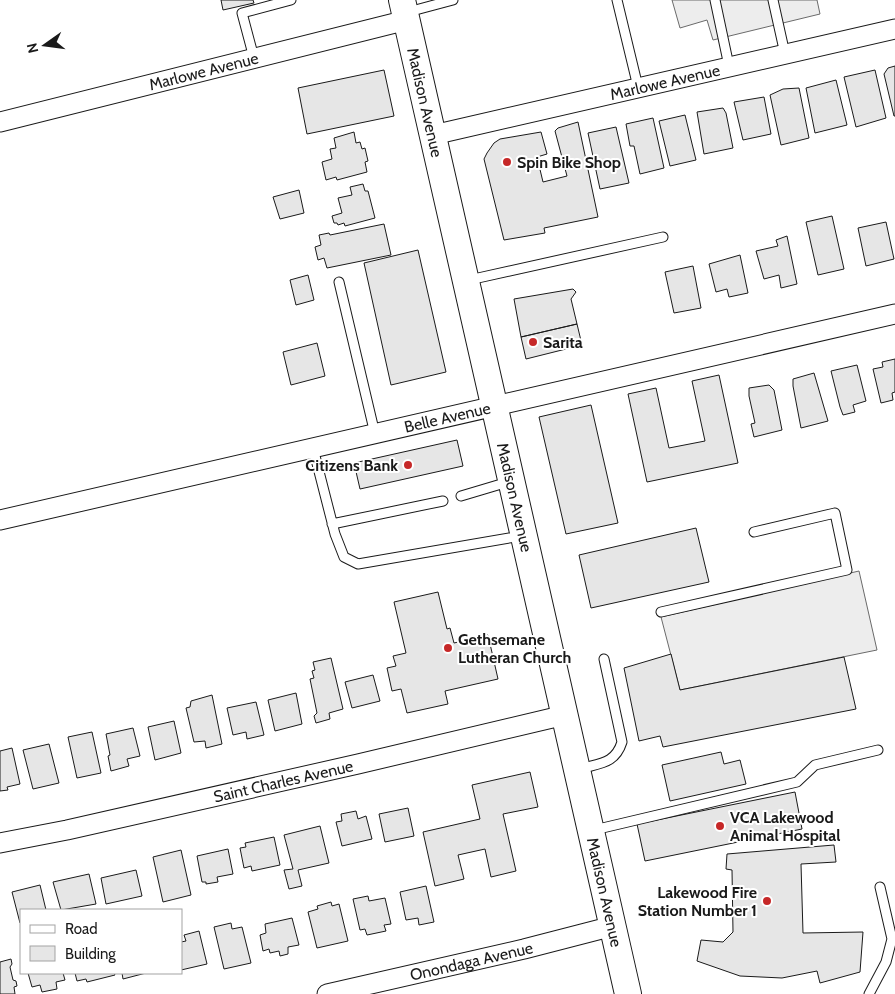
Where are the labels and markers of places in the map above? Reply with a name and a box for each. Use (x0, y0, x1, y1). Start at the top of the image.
place label: Spin Bike Shop (517, 153, 621, 172)
marker: Spin Bike Shop (501, 156, 513, 168)
place label: Sarita (543, 333, 583, 352)
marker: Sarita (527, 336, 539, 348)
place label: Citizens Bank (305, 456, 398, 475)
marker: Citizens Bank (402, 459, 414, 471)
place label: Gethsemane Lutheran Church (458, 630, 571, 667)
marker: Gethsemane Lutheran Church (442, 642, 454, 654)
place label: VCA Lakewood Animal Hospital (730, 808, 840, 845)
marker: VCA Lakewood Animal Hospital (714, 820, 726, 832)
place label: Lakewood Fire Station Number 1 (638, 883, 757, 920)
marker: Lakewood Fire Station Number 1 (761, 895, 773, 907)

